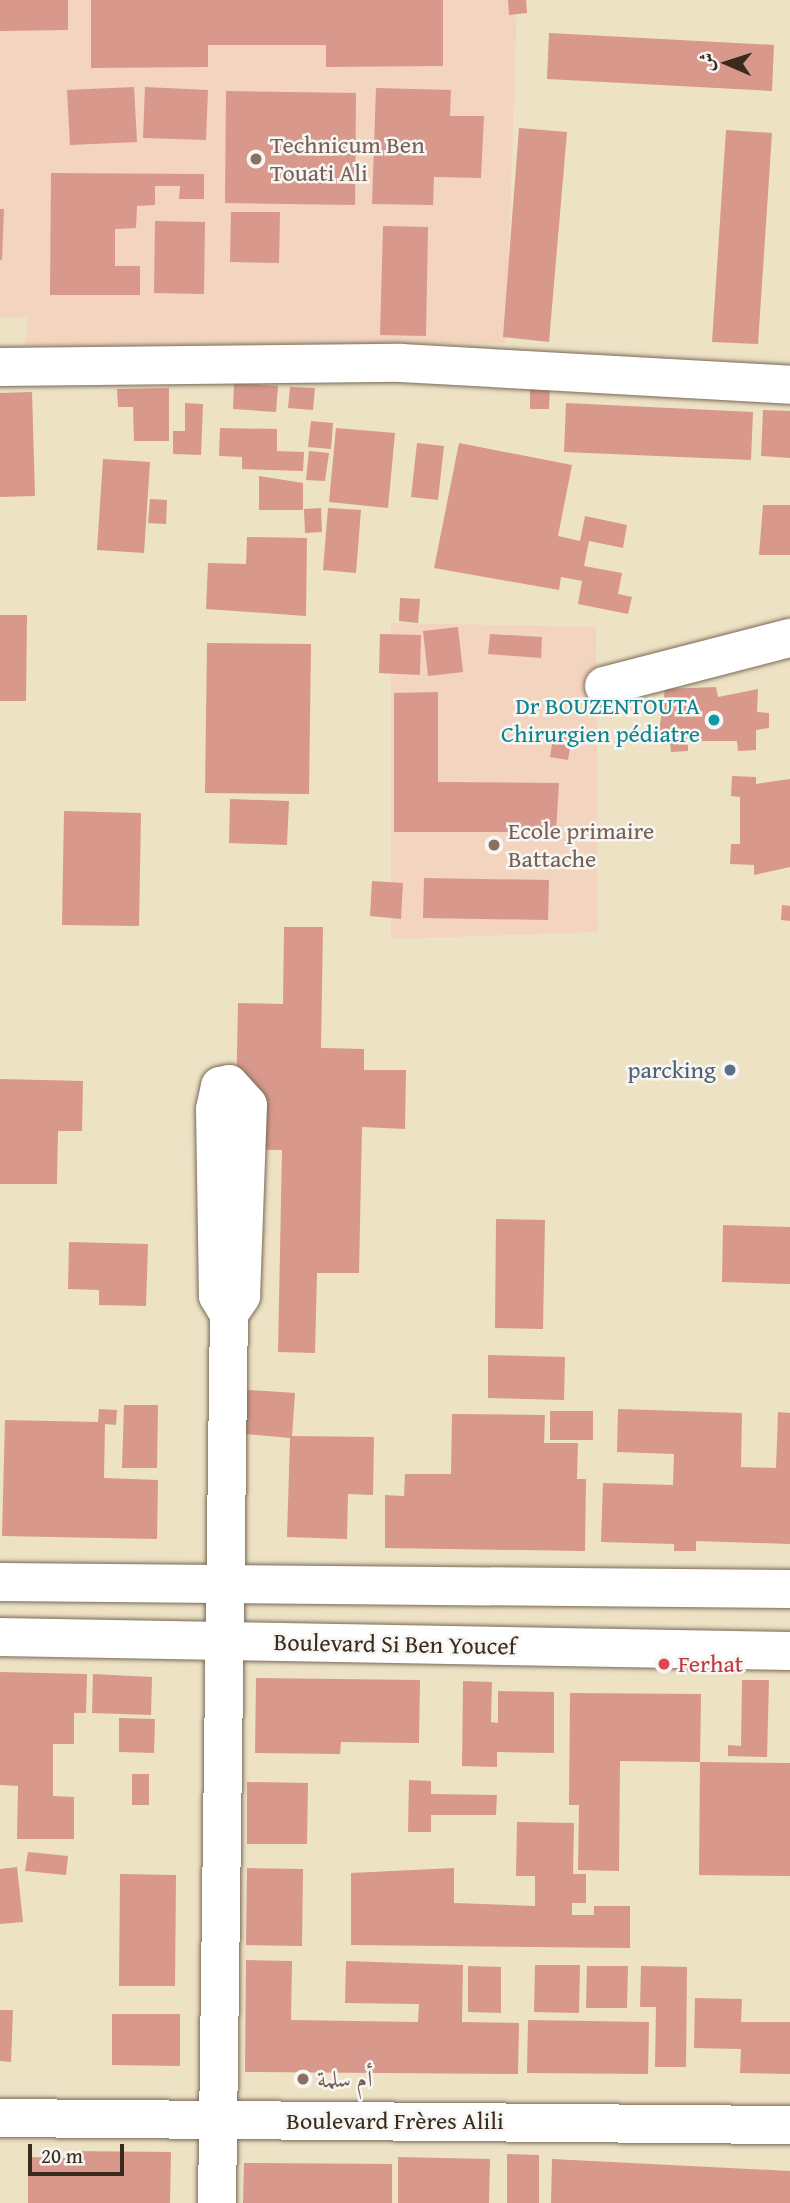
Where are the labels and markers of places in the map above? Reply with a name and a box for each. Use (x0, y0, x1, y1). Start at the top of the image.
place label: Technicum Ben Touati Ali (270, 131, 425, 187)
marker: Technicum Ben Touati Ali (248, 151, 264, 167)
place label: Dr BOUZENTOUTA Chirurgien pédiatre (501, 692, 700, 748)
marker: Dr BOUZENTOUTA Chirurgien pédiatre (706, 712, 722, 728)
place label: Ecole primaire Battache (508, 817, 654, 873)
marker: Ecole primaire Battache (486, 837, 502, 853)
place label: parcking (628, 1056, 716, 1084)
marker: parcking (722, 1062, 738, 1078)
place label: Ferhat (678, 1650, 743, 1678)
marker: Ferhat (656, 1656, 672, 1672)
place label: أم سلمة (317, 2065, 373, 2093)
marker: أم سلمة (295, 2071, 311, 2087)

